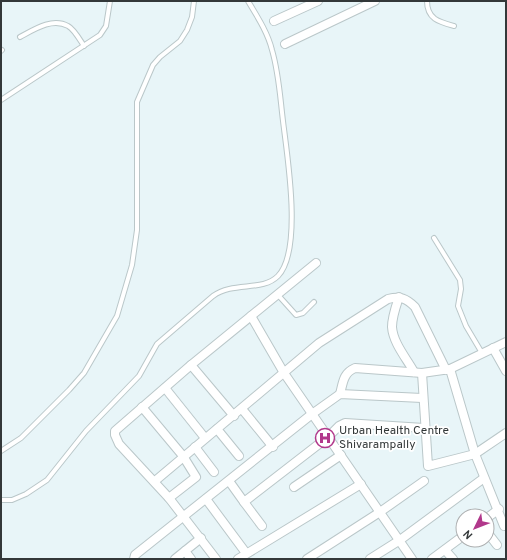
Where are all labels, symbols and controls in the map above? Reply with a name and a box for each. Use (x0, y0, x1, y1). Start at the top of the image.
place label: Urban Health Centre Shivarampally (339, 423, 449, 453)
hospital icon: Urban Health Centre Shivarampally (314, 427, 336, 449)
north arrow (455, 508, 495, 548)
text: N (461, 526, 476, 542)

